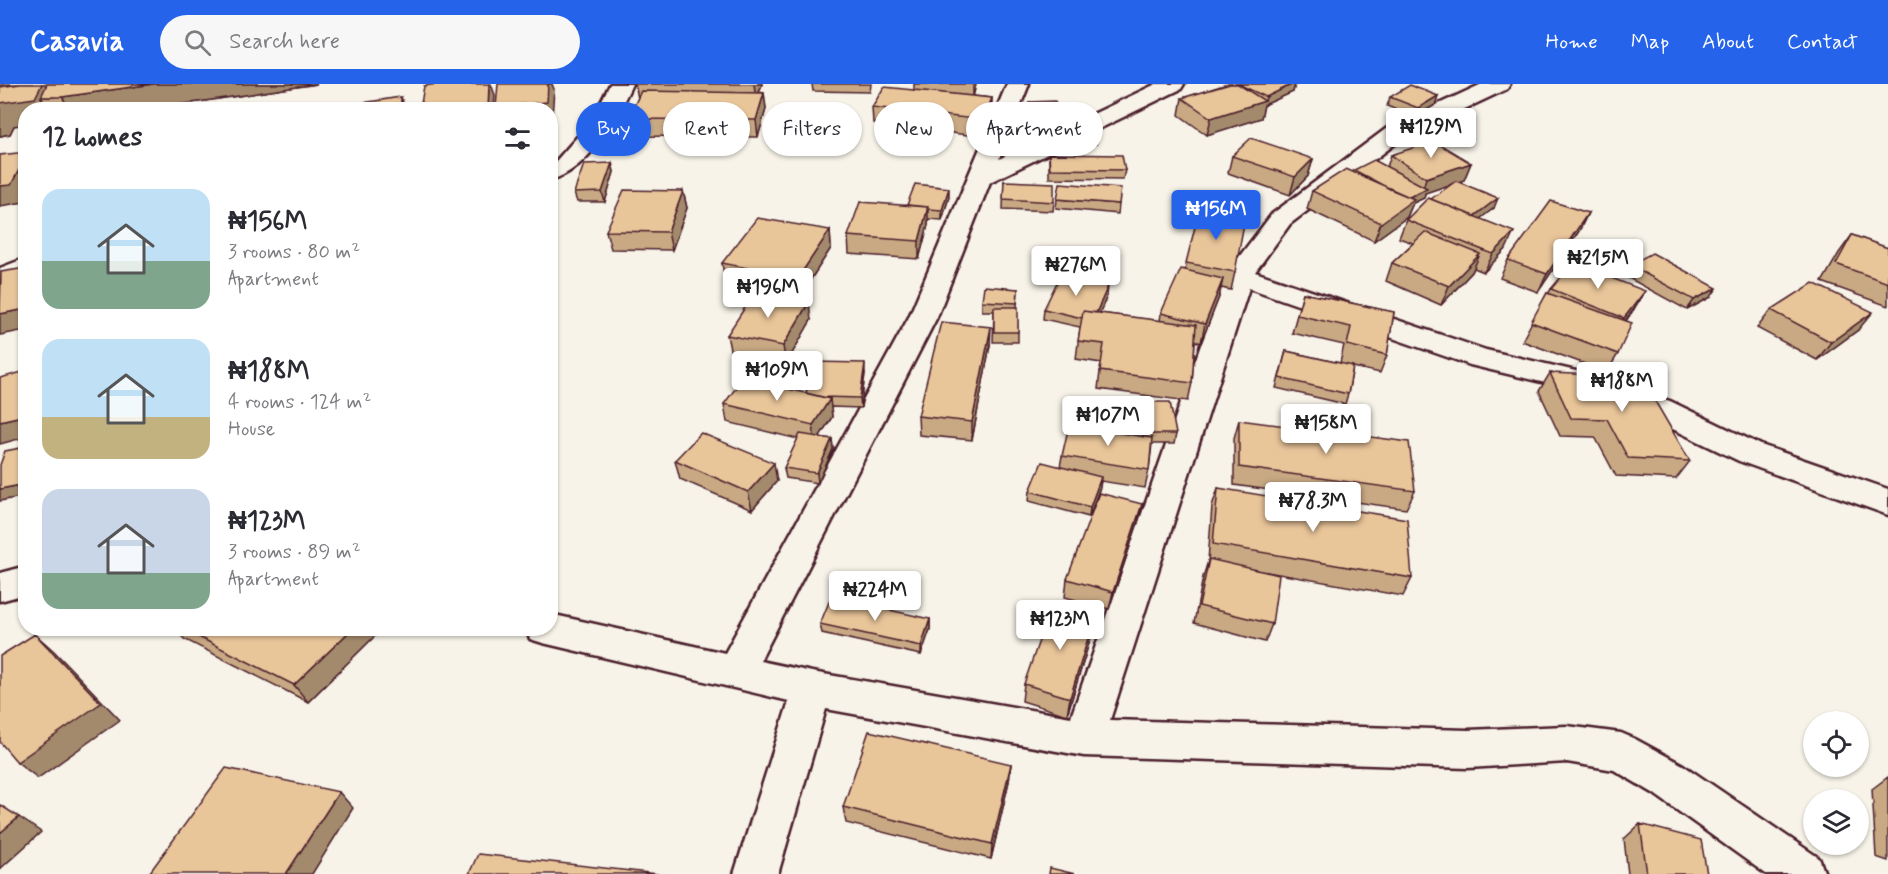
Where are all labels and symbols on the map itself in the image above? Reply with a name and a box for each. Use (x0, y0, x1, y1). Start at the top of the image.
pin: ₦129M (1389, 108, 1473, 159)
pin: ₦156M (1174, 190, 1258, 241)
pin: ₦215M (1556, 239, 1640, 290)
pin: ₦276M (1034, 246, 1118, 297)
pin: ₦196M (726, 268, 810, 319)
pin: ₦109M (735, 351, 819, 402)
pin: ₦188M (1580, 362, 1664, 413)
pin: ₦107M (1066, 396, 1150, 447)
pin: ₦158M (1284, 404, 1368, 455)
pin: ₦78.3M (1264, 482, 1362, 533)
pin: ₦224M (833, 571, 917, 622)
pin: ₦123M (1018, 600, 1102, 651)

